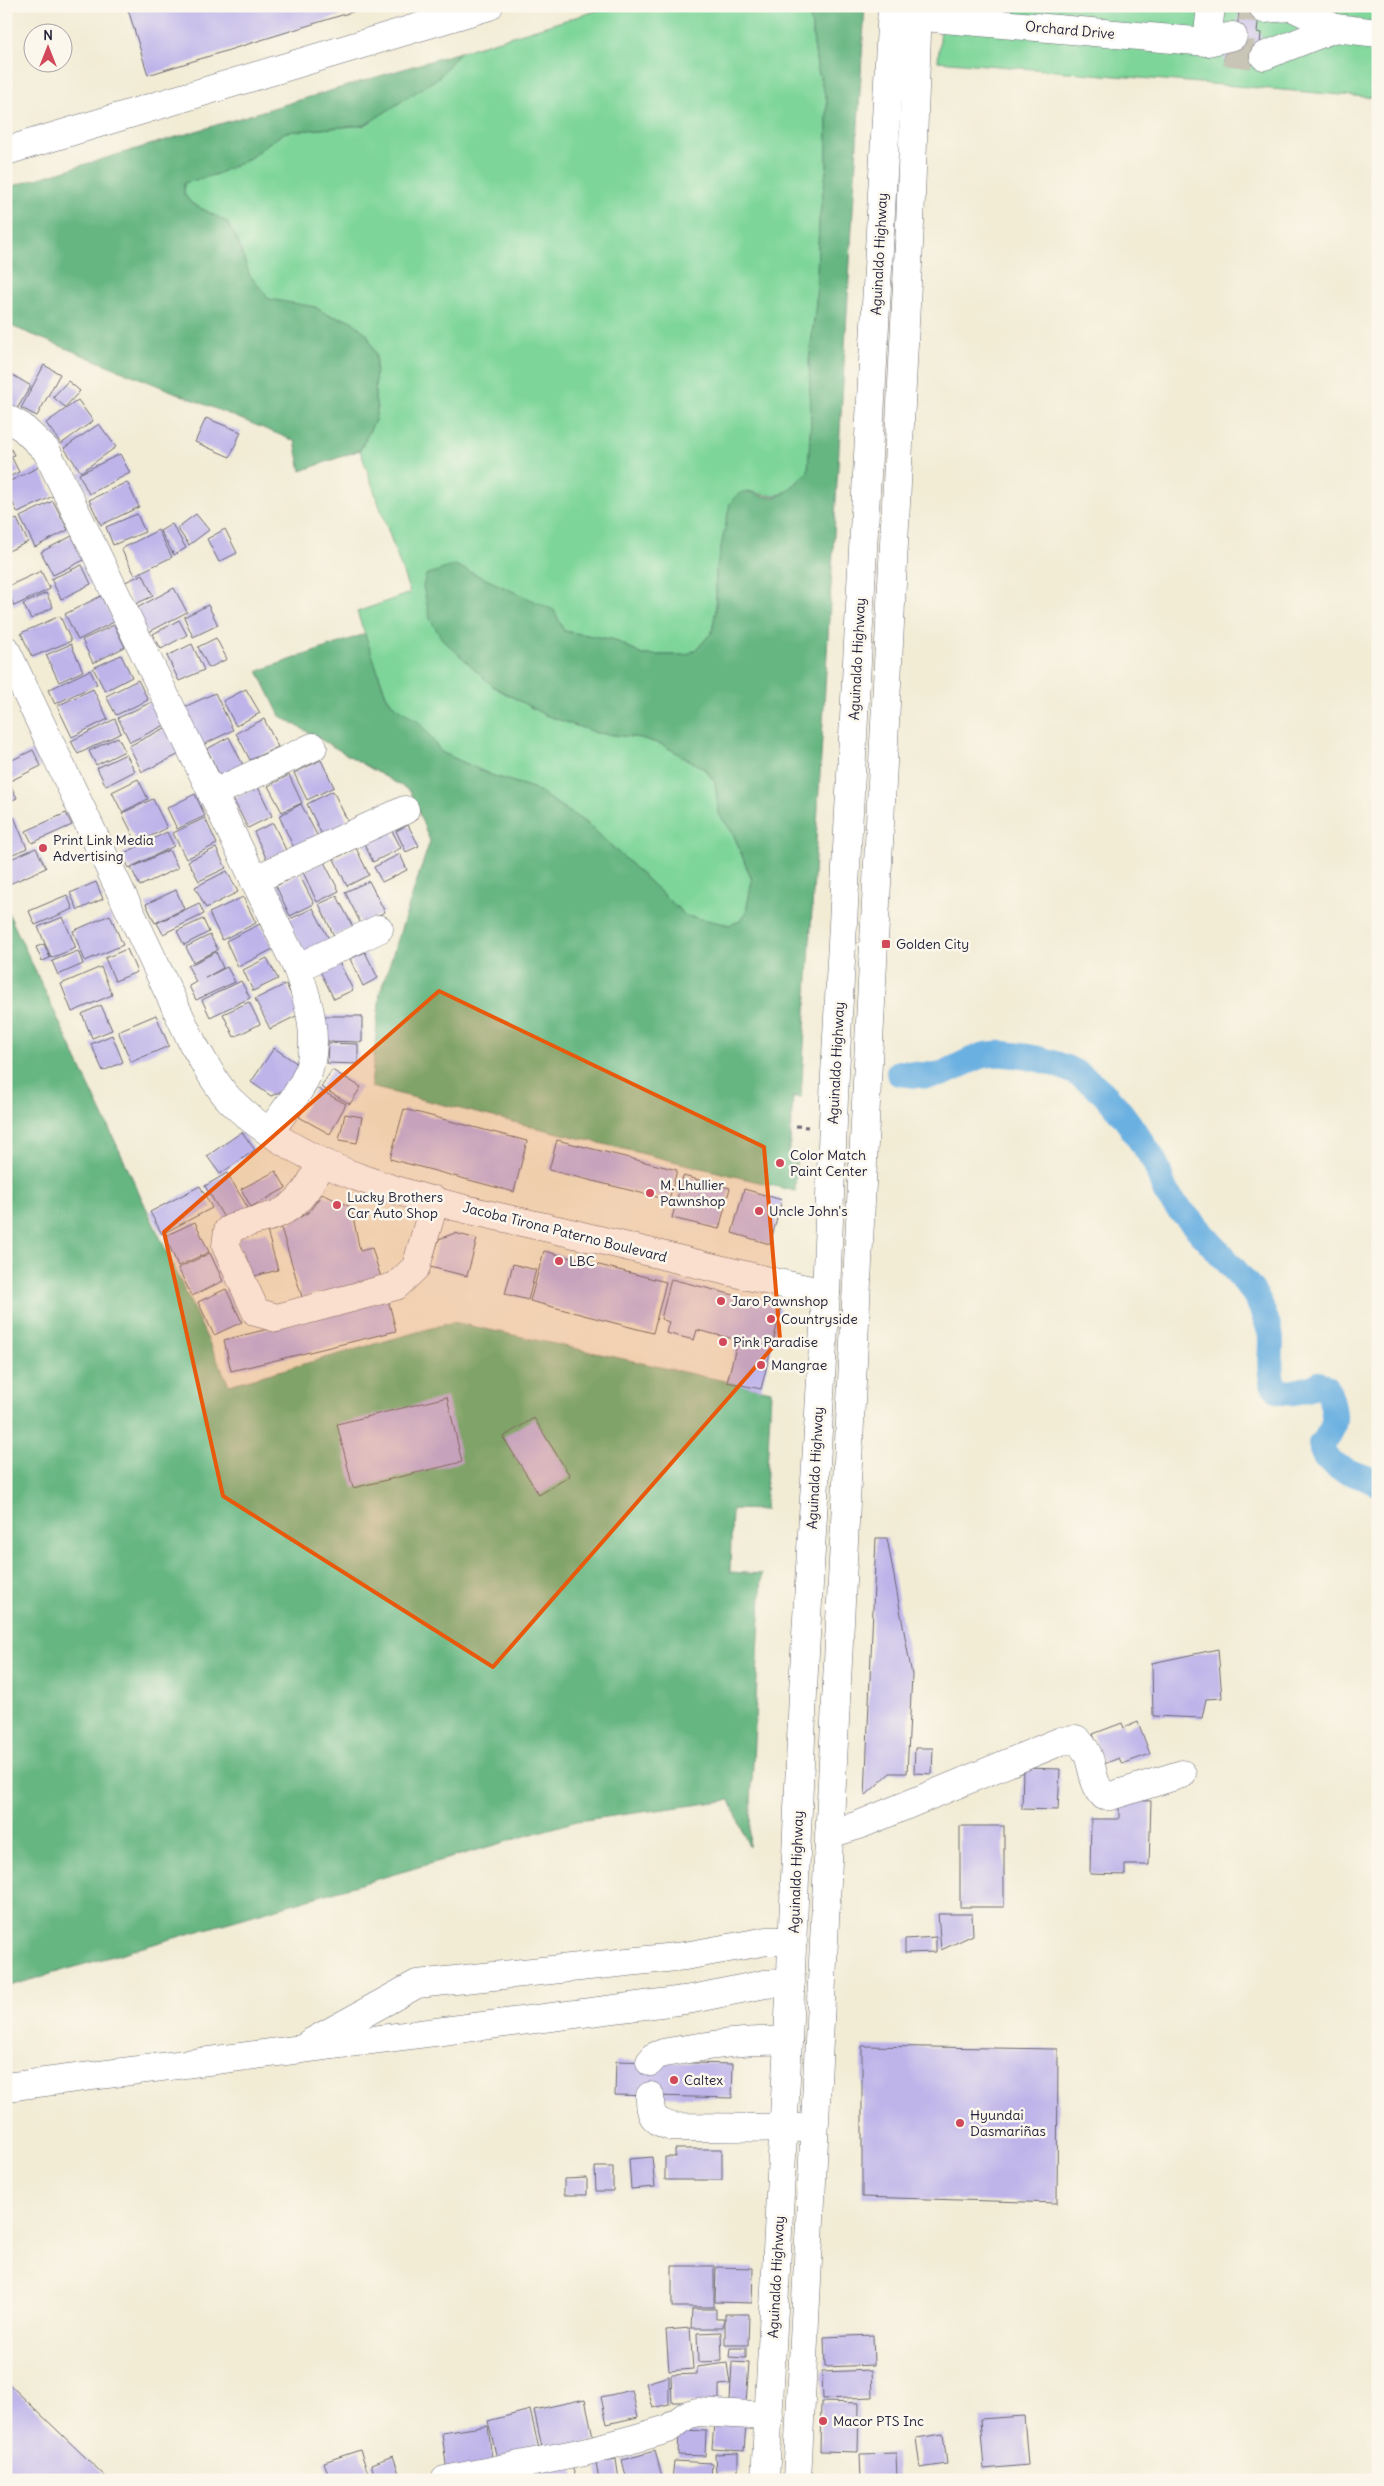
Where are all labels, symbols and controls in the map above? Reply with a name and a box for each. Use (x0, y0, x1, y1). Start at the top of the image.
street label: Orchard Drive (1024, 17, 1116, 43)
north arrow (22, 22, 72, 72)
text: N (43, 26, 53, 44)
street label: Aguinaldo Highway (867, 192, 891, 316)
street label: Aguinaldo Highway (845, 597, 869, 721)
place label: Print Link Media Advertising (53, 831, 154, 865)
marker: Print Link Media Advertising (37, 842, 49, 854)
place label: Golden City (896, 935, 969, 953)
marker: Golden City (880, 938, 892, 950)
street label: Aguinaldo Highway (824, 1001, 848, 1125)
place label: Color Match Paint Center (790, 1146, 868, 1180)
marker: Color Match Paint Center (774, 1157, 786, 1169)
place label: M. Lhullier Pawnshop (660, 1176, 725, 1210)
marker: M. Lhullier Pawnshop (644, 1187, 656, 1199)
place label: Lucky Brothers Car Auto Shop (347, 1188, 443, 1222)
street label: Jacoba Tirona Paterno Boulevard (461, 1198, 669, 1266)
marker: Lucky Brothers Car Auto Shop (331, 1199, 343, 1211)
place label: Uncle John's (769, 1202, 848, 1220)
marker: Uncle John's (753, 1205, 765, 1217)
place label: LBC (569, 1252, 595, 1270)
marker: LBC (553, 1255, 565, 1267)
place label: Jaro Pawnshop (731, 1292, 828, 1310)
marker: Jaro Pawnshop (715, 1295, 727, 1307)
place label: Countryside (781, 1310, 858, 1328)
marker: Countryside (765, 1313, 777, 1325)
place label: Pink Paradise (733, 1333, 818, 1351)
marker: Pink Paradise (717, 1336, 729, 1348)
place label: Mangrae (771, 1356, 827, 1374)
marker: Mangrae (755, 1359, 767, 1371)
street label: Aguinaldo Highway (803, 1406, 827, 1530)
street label: Aguinaldo Highway (785, 1810, 807, 1934)
place label: Caltex (684, 2071, 723, 2089)
marker: Caltex (668, 2074, 680, 2086)
place label: Hyundai Dasmariñas (970, 2106, 1046, 2140)
marker: Hyundai Dasmariñas (954, 2117, 966, 2129)
street label: Aguinaldo Highway (764, 2215, 788, 2339)
place label: Macor PTS Inc (833, 2412, 924, 2430)
marker: Macor PTS Inc (817, 2415, 829, 2427)

